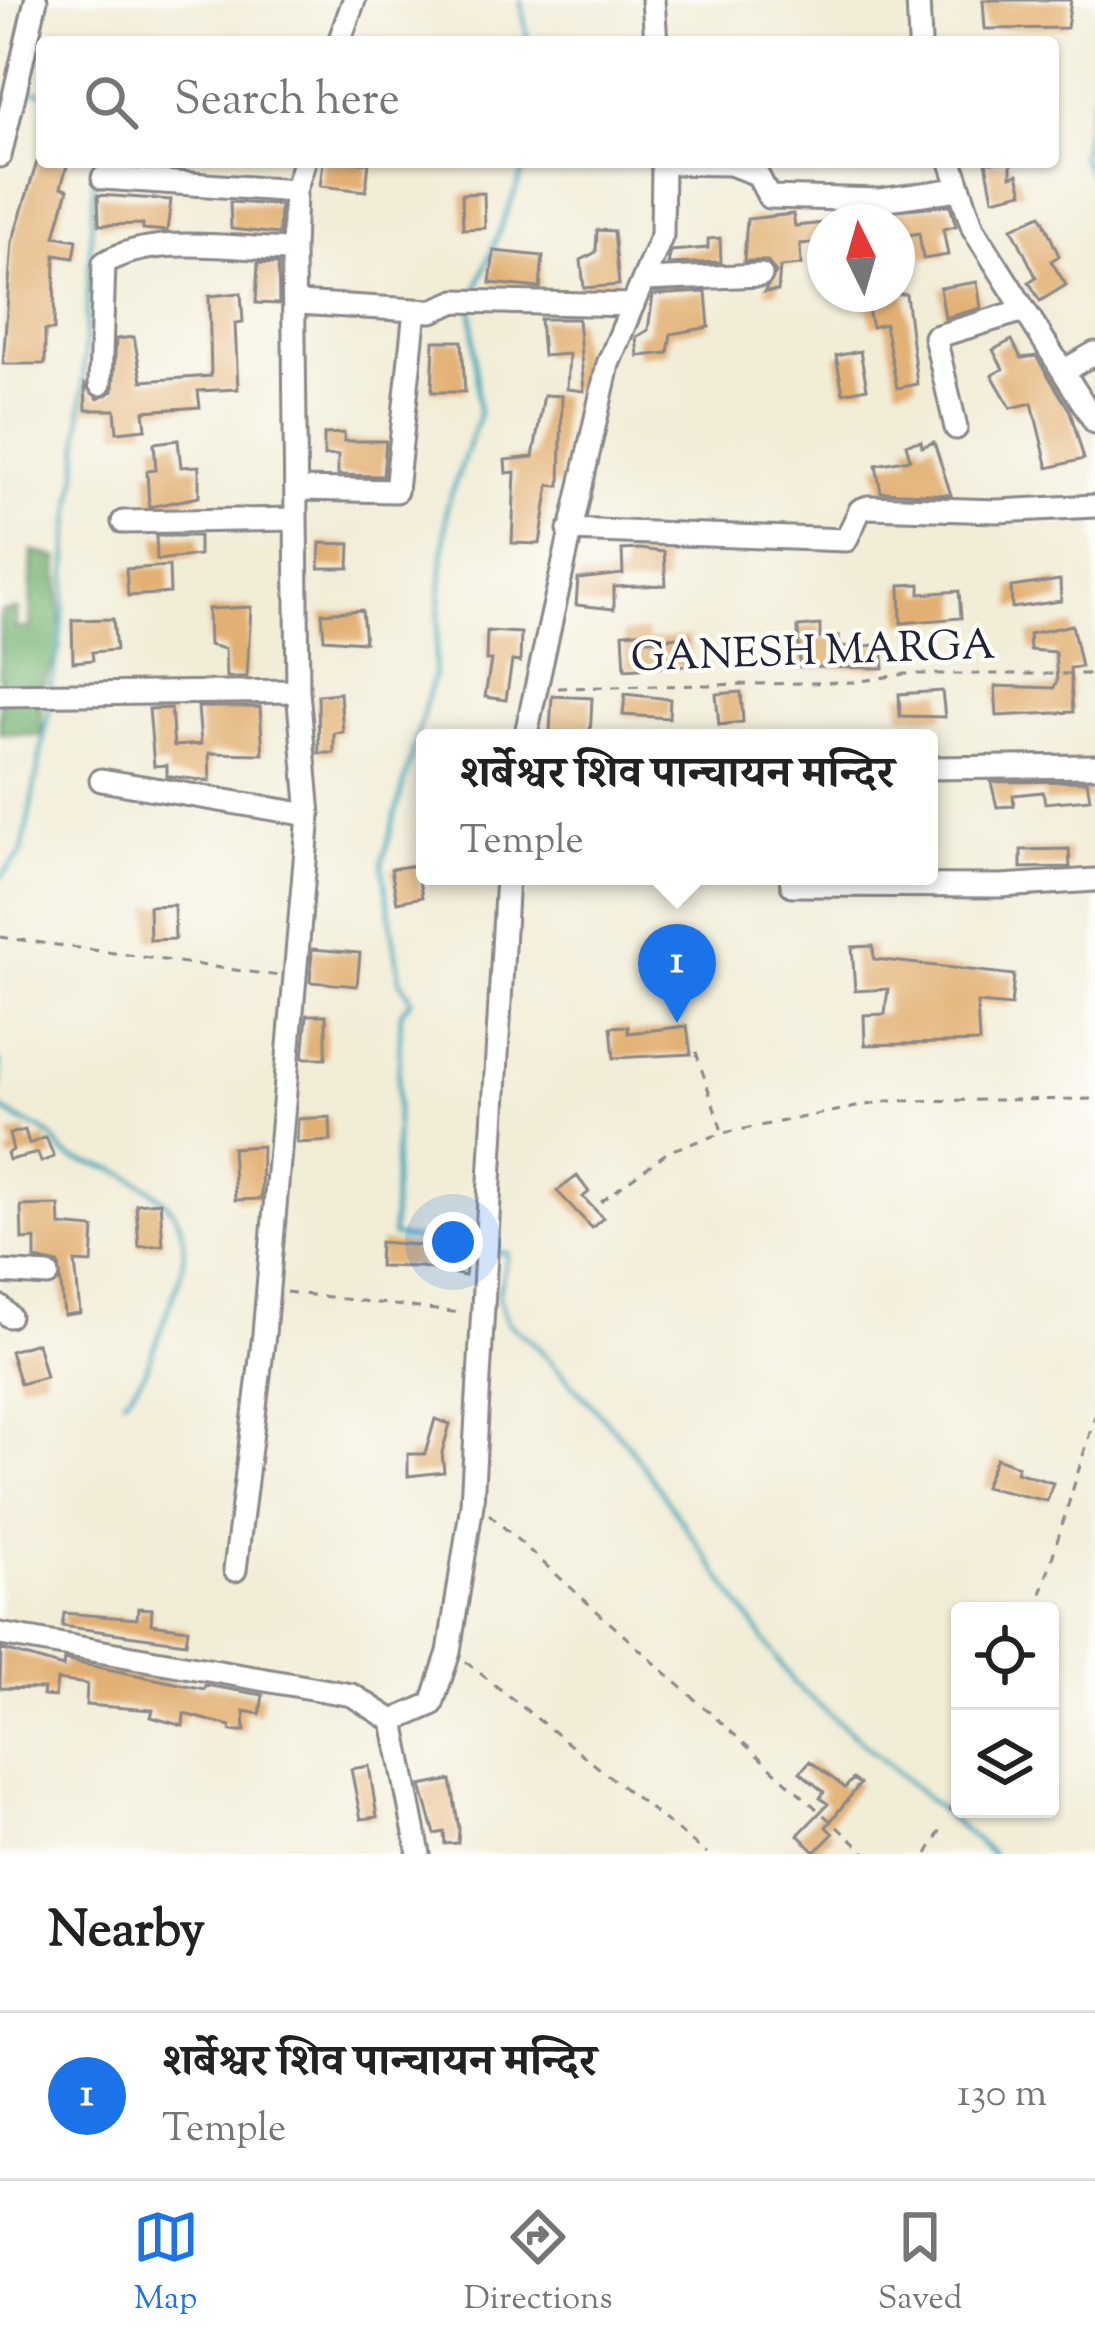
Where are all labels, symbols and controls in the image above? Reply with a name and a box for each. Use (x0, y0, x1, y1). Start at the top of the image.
search box (36, 36, 1059, 168)
icon: search (78, 69, 144, 135)
text: Search here (174, 70, 400, 135)
north arrow (807, 204, 915, 312)
street label: GANESH MARGA (630, 618, 996, 690)
popup (416, 729, 938, 885)
text: शर्बेश्वर शिव पान्चायन मन्दिर (460, 744, 894, 809)
text: Temple (460, 815, 584, 871)
pin: 1 (638, 924, 716, 1023)
your location (423, 1212, 483, 1272)
map controls (951, 1602, 1059, 1818)
button: locate (951, 1602, 1059, 1710)
button: layers (951, 1710, 1059, 1818)
text: Nearby (48, 1896, 205, 1969)
text: शर्बेश्वर शिव पान्चायन मन्दिर (162, 2032, 597, 2097)
text: 1 (80, 2068, 94, 2124)
text: 130 m (957, 2068, 1047, 2124)
text: Temple (162, 2103, 286, 2159)
tab: Map (133, 2204, 199, 2324)
tab: Directions (464, 2204, 613, 2324)
tab: Saved (878, 2204, 962, 2324)

